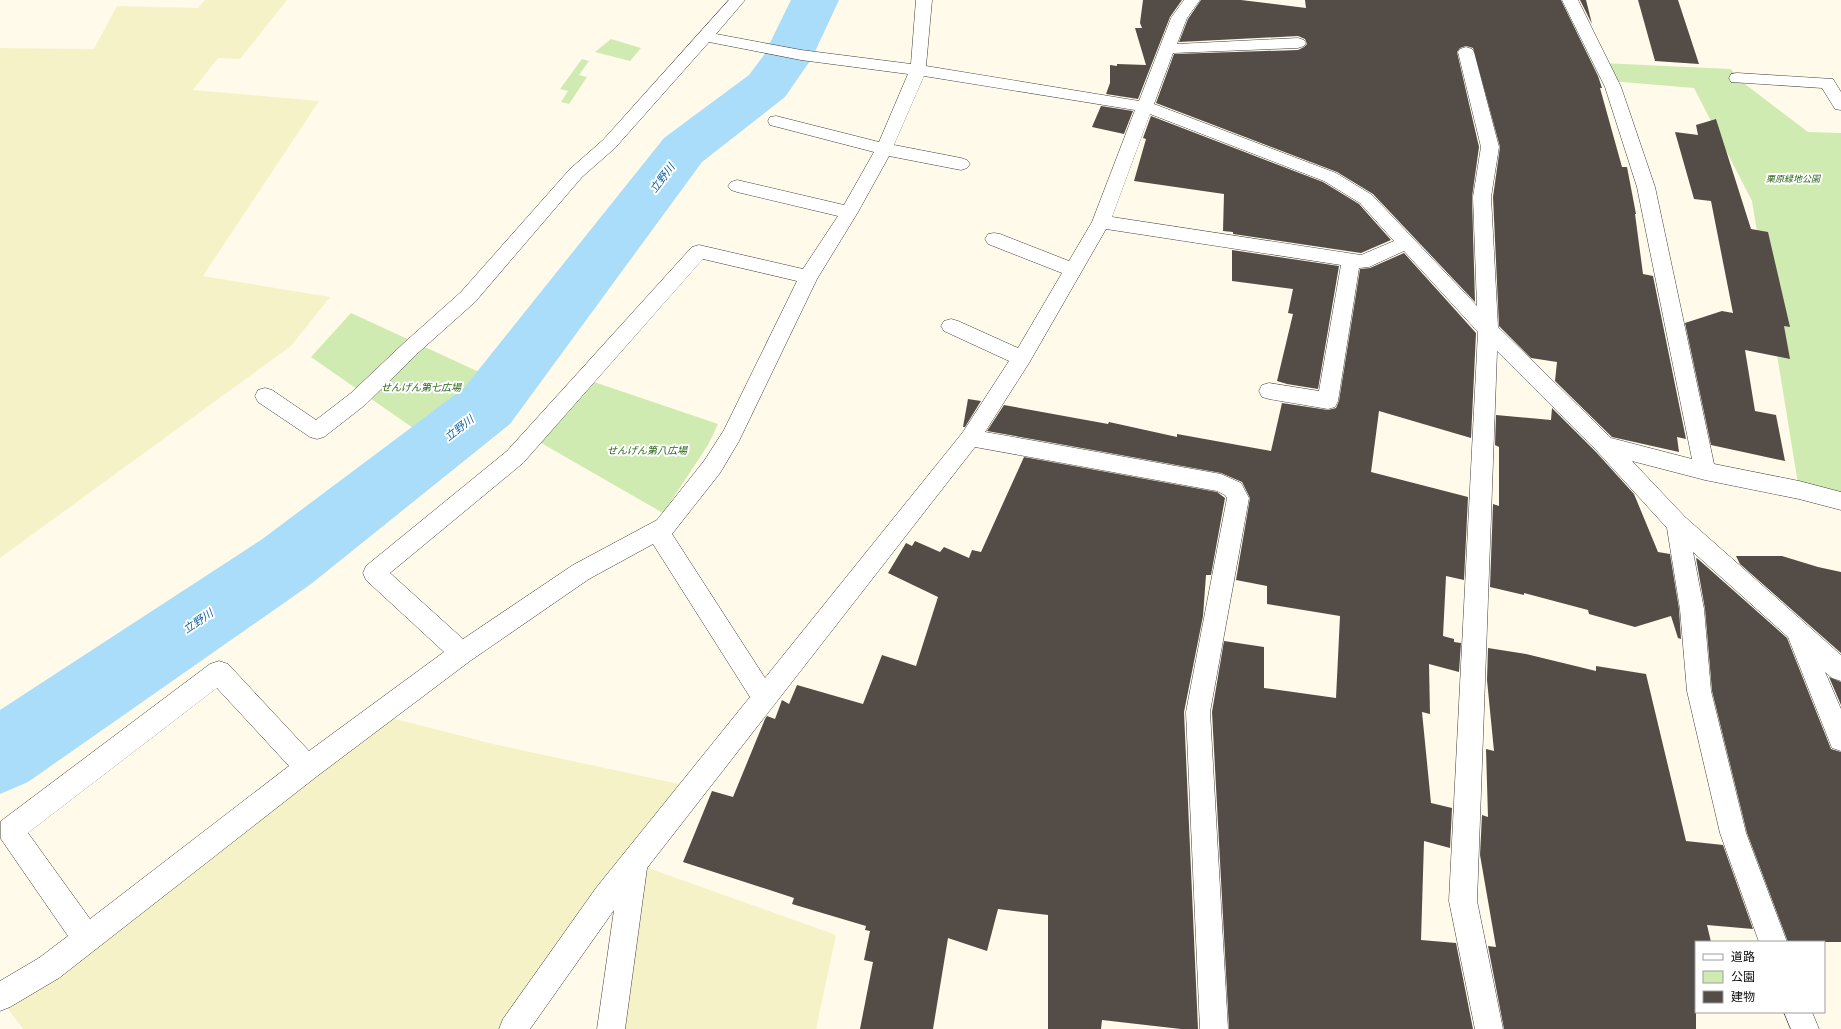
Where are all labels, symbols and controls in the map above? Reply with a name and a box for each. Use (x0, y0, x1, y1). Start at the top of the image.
water label: 立野川 (646, 160, 678, 195)
park label: 栗原緑地公園 (1766, 173, 1822, 184)
park label: せんげん第七広場 (381, 381, 462, 394)
water label: 立野川 (442, 412, 477, 444)
park label: せんげん第八広場 (607, 444, 688, 457)
water label: 立野川 (180, 605, 216, 636)
legend (1695, 941, 1825, 1013)
text: 道路 (1731, 949, 1755, 964)
text: 公園 (1731, 969, 1755, 984)
text: 建物 (1731, 989, 1755, 1004)

